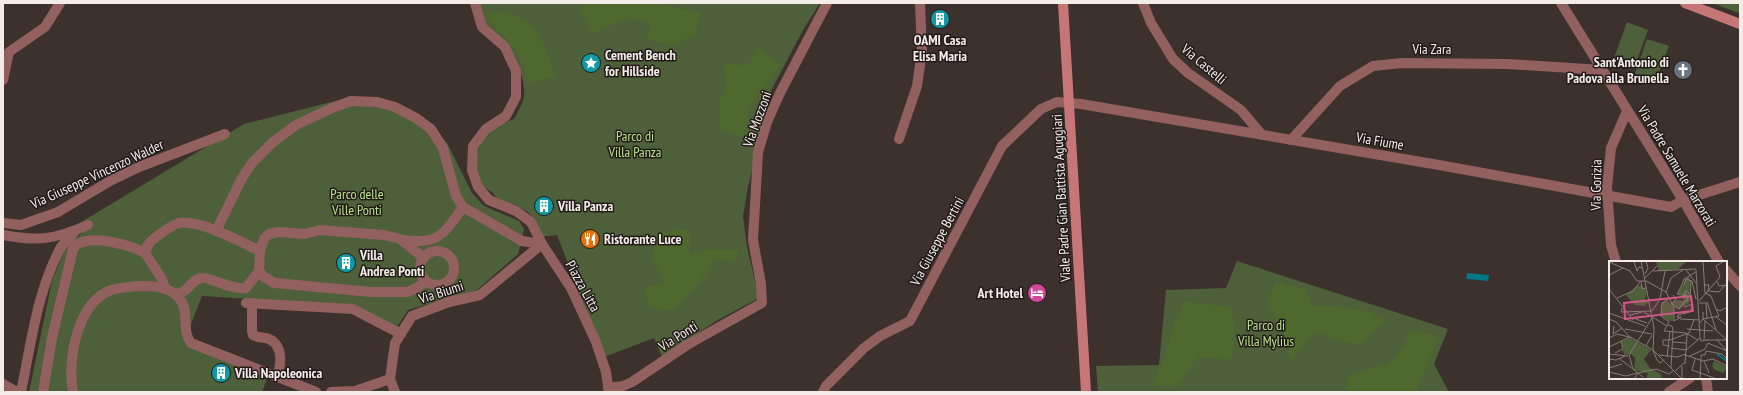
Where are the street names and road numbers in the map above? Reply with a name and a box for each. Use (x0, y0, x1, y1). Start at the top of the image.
street label: Via Castelli (1177, 39, 1230, 88)
street label: Via Zara (1412, 40, 1451, 58)
street label: Via Mozzoni (738, 89, 775, 150)
street label: Via Padre Samuele Marzorati (1633, 101, 1720, 230)
street label: Viale Padre Gian Battista Aguggiari (1048, 114, 1074, 283)
street label: Via Fiume (1354, 128, 1405, 154)
street label: Via Giuseppe Vincenzo Walder (27, 135, 167, 213)
street label: Via Gorizia (1587, 159, 1605, 212)
street label: Via Giuseppe Bertini (906, 193, 968, 289)
street label: Piazza Litta (562, 257, 604, 315)
street label: Via Biumi (415, 276, 466, 308)
street label: Via Ponti (654, 317, 701, 356)

